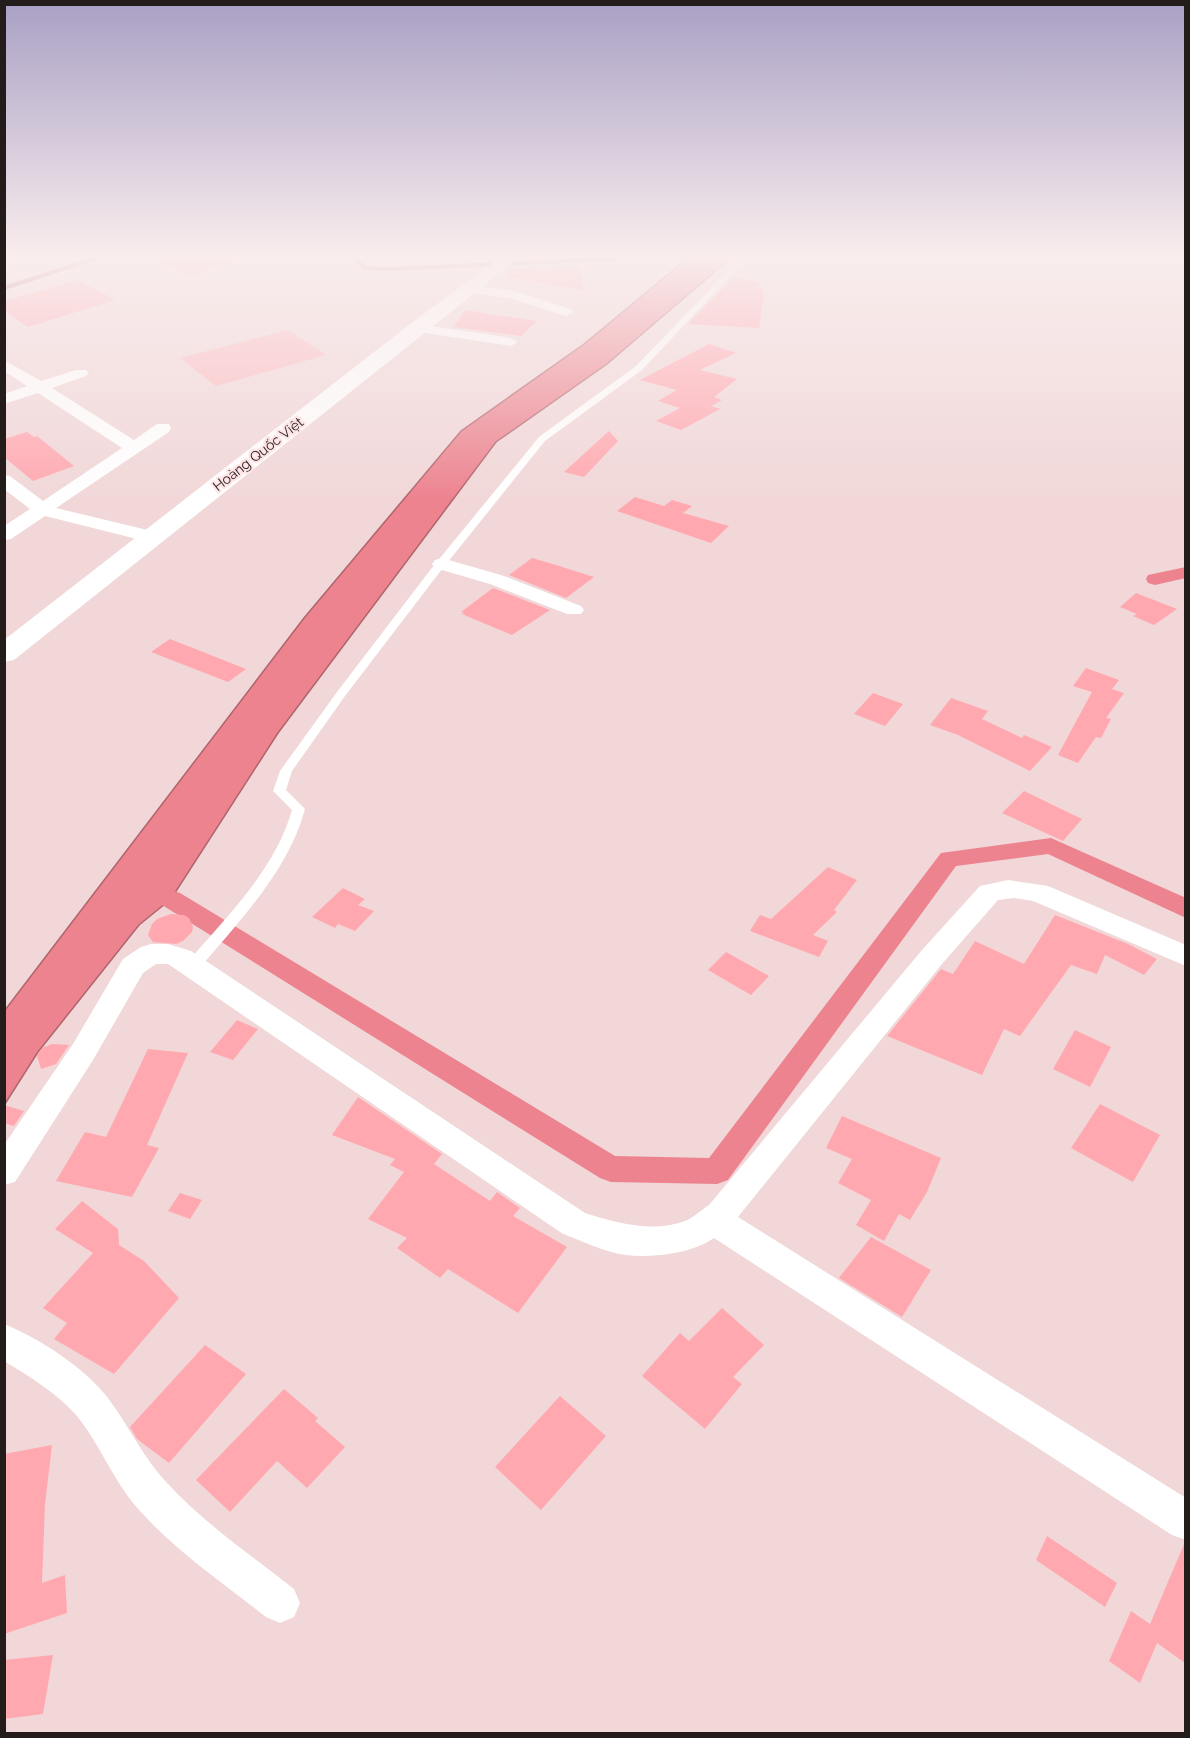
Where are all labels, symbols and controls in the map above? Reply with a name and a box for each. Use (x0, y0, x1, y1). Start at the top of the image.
street label: Hoàng Quốc Việt (210, 414, 306, 494)

